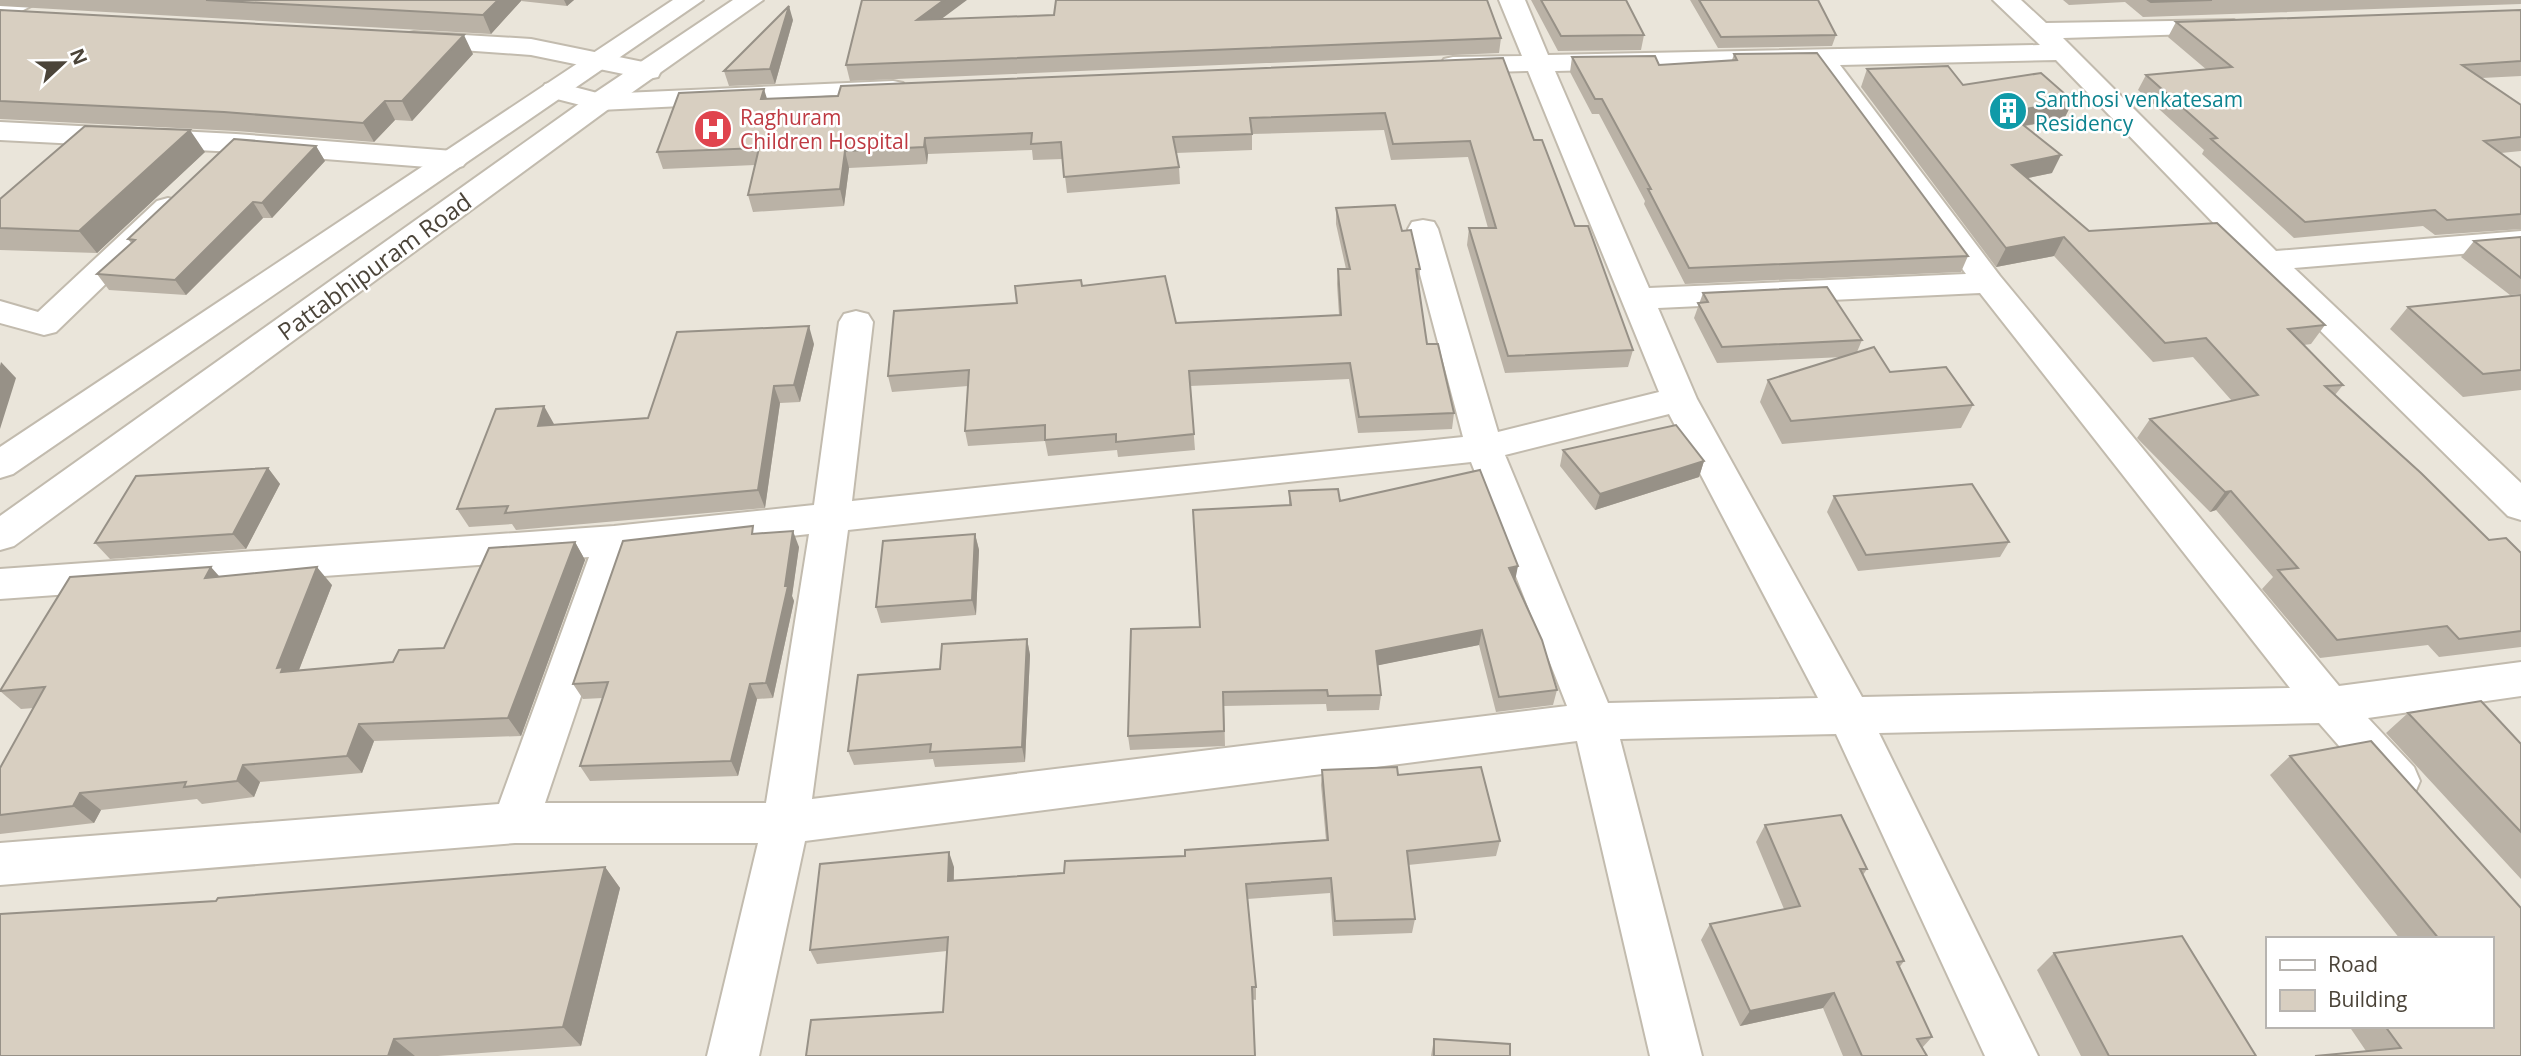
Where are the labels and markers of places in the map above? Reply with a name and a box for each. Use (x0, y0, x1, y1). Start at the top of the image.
place label: Santhosi venkatesam Residency (2035, 85, 2243, 137)
building icon: Santhosi venkatesam Residency (1987, 90, 2029, 132)
place label: Raghuram Children Hospital (740, 103, 909, 155)
hospital icon: Raghuram Children Hospital (692, 108, 734, 150)

